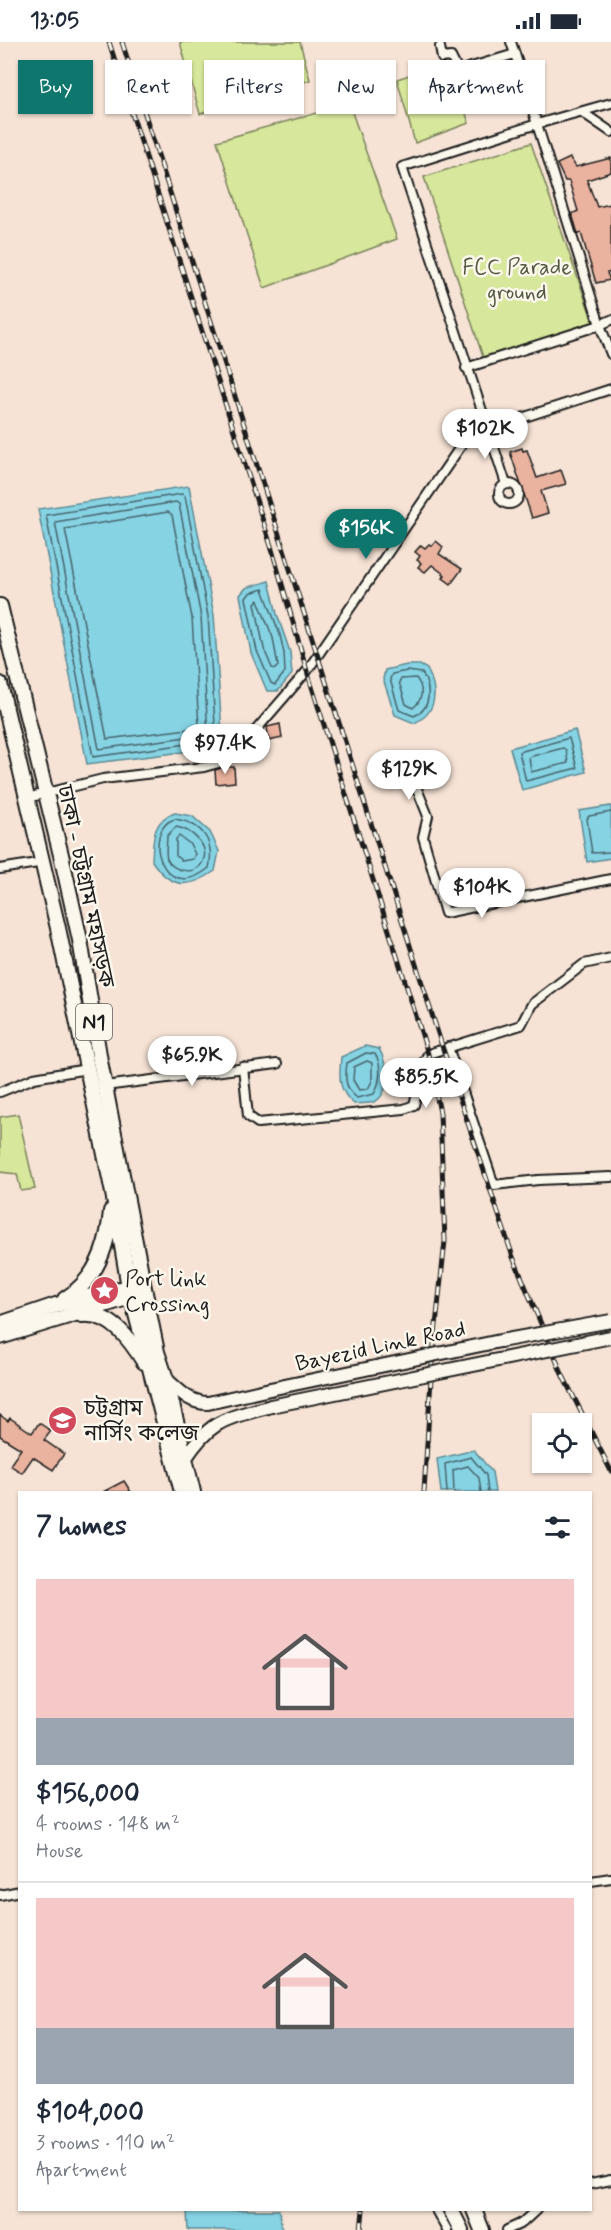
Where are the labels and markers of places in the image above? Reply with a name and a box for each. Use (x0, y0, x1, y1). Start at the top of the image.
pin: $102K (443, 409, 527, 460)
pin: $156K (324, 509, 408, 560)
pin: $97.4K (176, 724, 274, 775)
pin: $129K (367, 750, 451, 801)
pin: $104K (440, 868, 524, 919)
pin: $65.9K (143, 1036, 241, 1087)
pin: $85.5K (377, 1058, 475, 1109)
place label: Port link Crossing (125, 1266, 209, 1320)
place icon: Port link Crossing (88, 1275, 120, 1307)
place label: চট্টগ্রাম নার্সিং কলেজ (83, 1395, 200, 1448)
school or university icon: চট্টগ্রাম নার্সিং কলেজ (47, 1404, 79, 1436)

